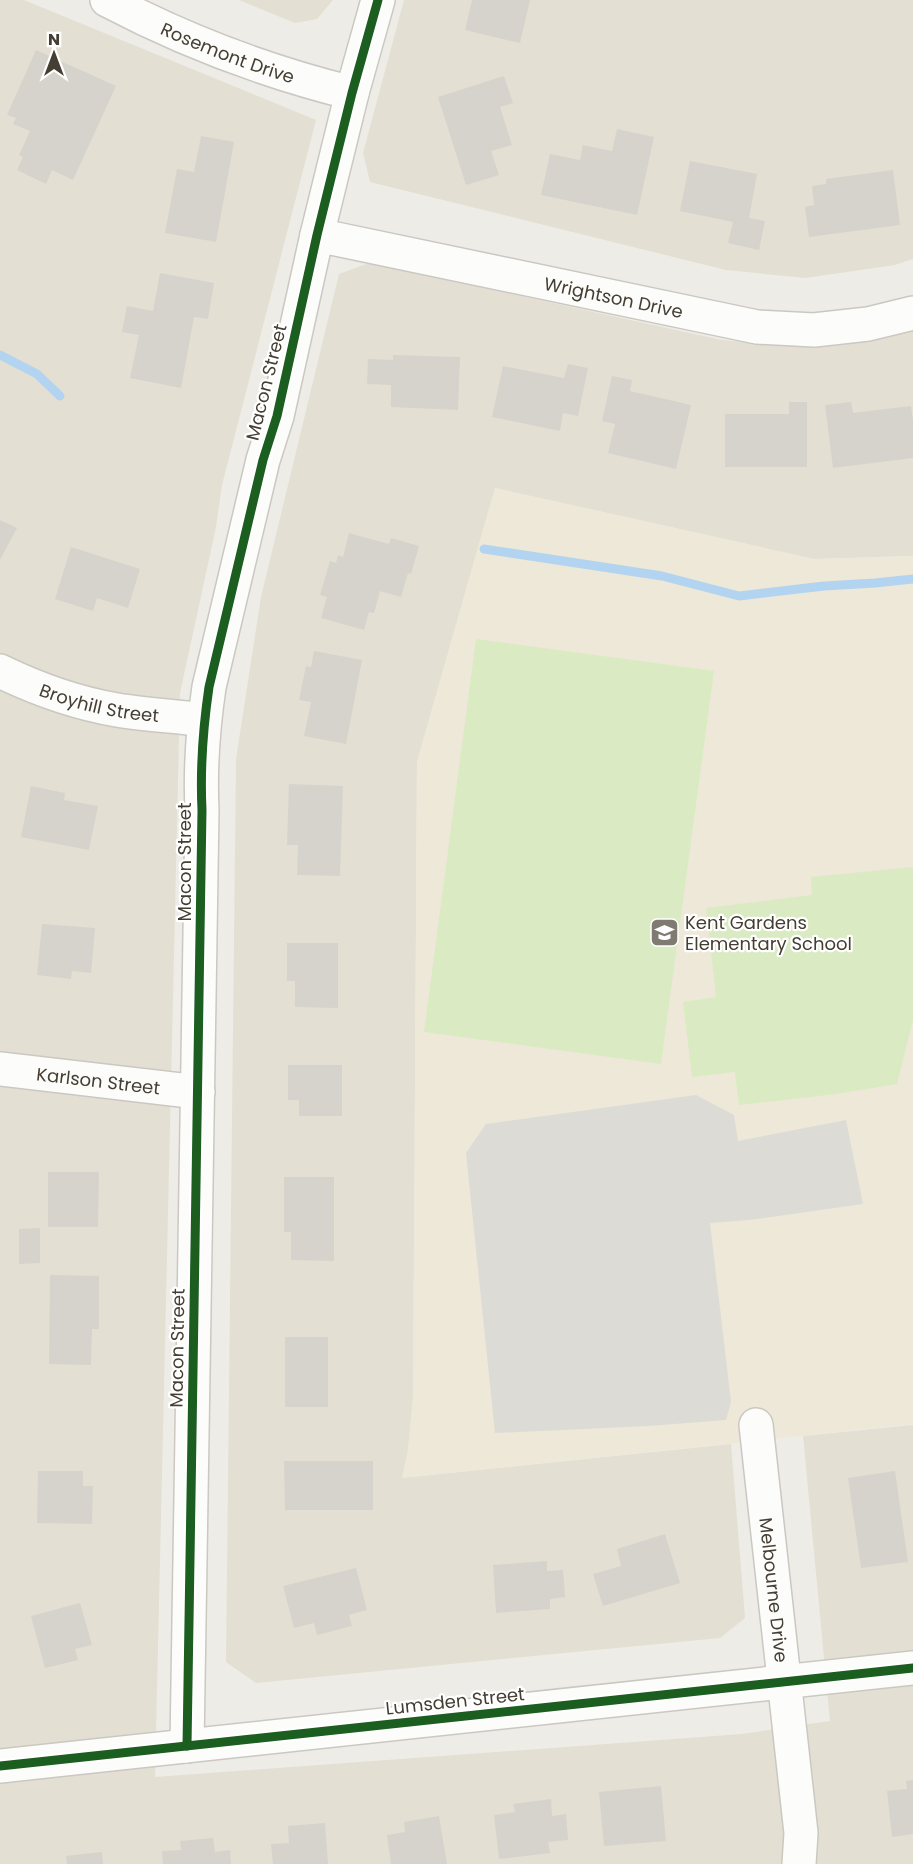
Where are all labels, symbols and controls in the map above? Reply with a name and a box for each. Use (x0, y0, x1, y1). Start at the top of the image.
street label: Rosemont Drive (157, 16, 298, 89)
north arrow (24, 24, 84, 84)
text: N (48, 28, 60, 51)
street label: Wrightson Drive (542, 270, 685, 324)
street label: Macon Street (239, 321, 293, 443)
street label: Broyhill Street (36, 677, 160, 728)
street label: Macon Street (172, 802, 197, 922)
place label: Kent Gardens Elementary School (685, 910, 852, 956)
school or university icon: Kent Gardens Elementary School (648, 916, 680, 948)
street label: Karlson Street (35, 1061, 161, 1100)
street label: Macon Street (163, 1288, 191, 1408)
street label: Melbourne Drive (754, 1516, 795, 1664)
street label: Lumsden Street (384, 1681, 526, 1721)

